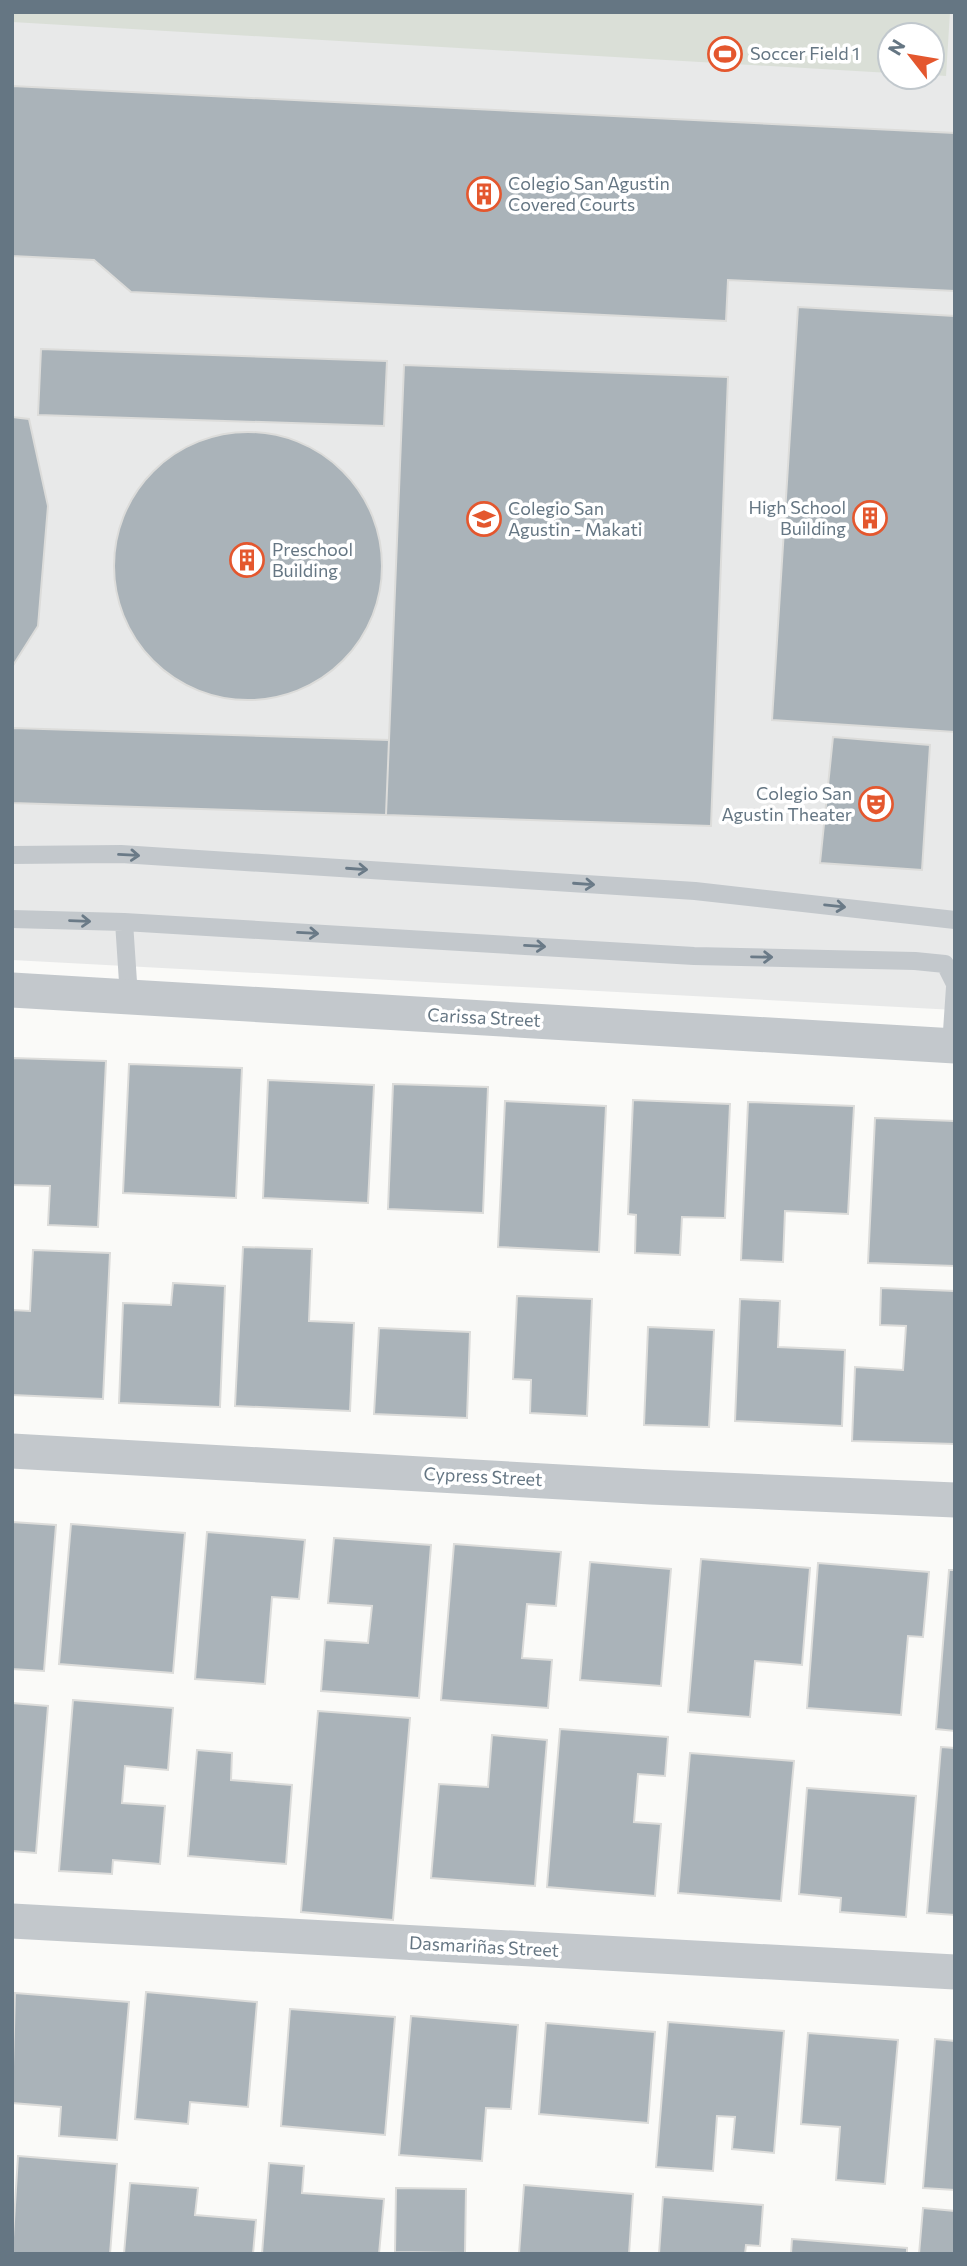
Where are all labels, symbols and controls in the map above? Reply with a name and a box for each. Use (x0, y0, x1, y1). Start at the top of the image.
north arrow (876, 21, 946, 91)
sports icon: Soccer Field 1 (706, 35, 744, 73)
text: N (882, 35, 910, 59)
place label: Soccer Field 1 (750, 42, 860, 64)
place label: Colegio San Agustin Covered Courts (508, 172, 670, 215)
building icon: Colegio San Agustin Covered Courts (465, 175, 503, 213)
place label: High School Building (749, 496, 846, 539)
place label: Colegio San Agustin - Makati (508, 497, 642, 540)
building icon: High School Building (851, 499, 889, 537)
school or university icon: Colegio San Agustin - Makati (465, 500, 503, 538)
place label: Preschool Building (272, 538, 353, 581)
building icon: Preschool Building (228, 541, 266, 579)
place label: Colegio San Agustin Theater (722, 782, 852, 825)
theatre icon: Colegio San Agustin Theater (857, 785, 895, 823)
one-way arrow (118, 849, 140, 862)
one-way arrow (345, 863, 368, 876)
one-way arrow (572, 878, 594, 891)
one-way arrow (823, 900, 845, 913)
one-way arrow (69, 914, 92, 928)
one-way arrow (296, 927, 318, 940)
one-way arrow (523, 940, 546, 953)
one-way arrow (750, 951, 773, 964)
street label: Carissa Street (427, 1003, 541, 1031)
street label: Cypress Street (423, 1462, 543, 1490)
street label: Dasmariñas Street (409, 1931, 560, 1961)

